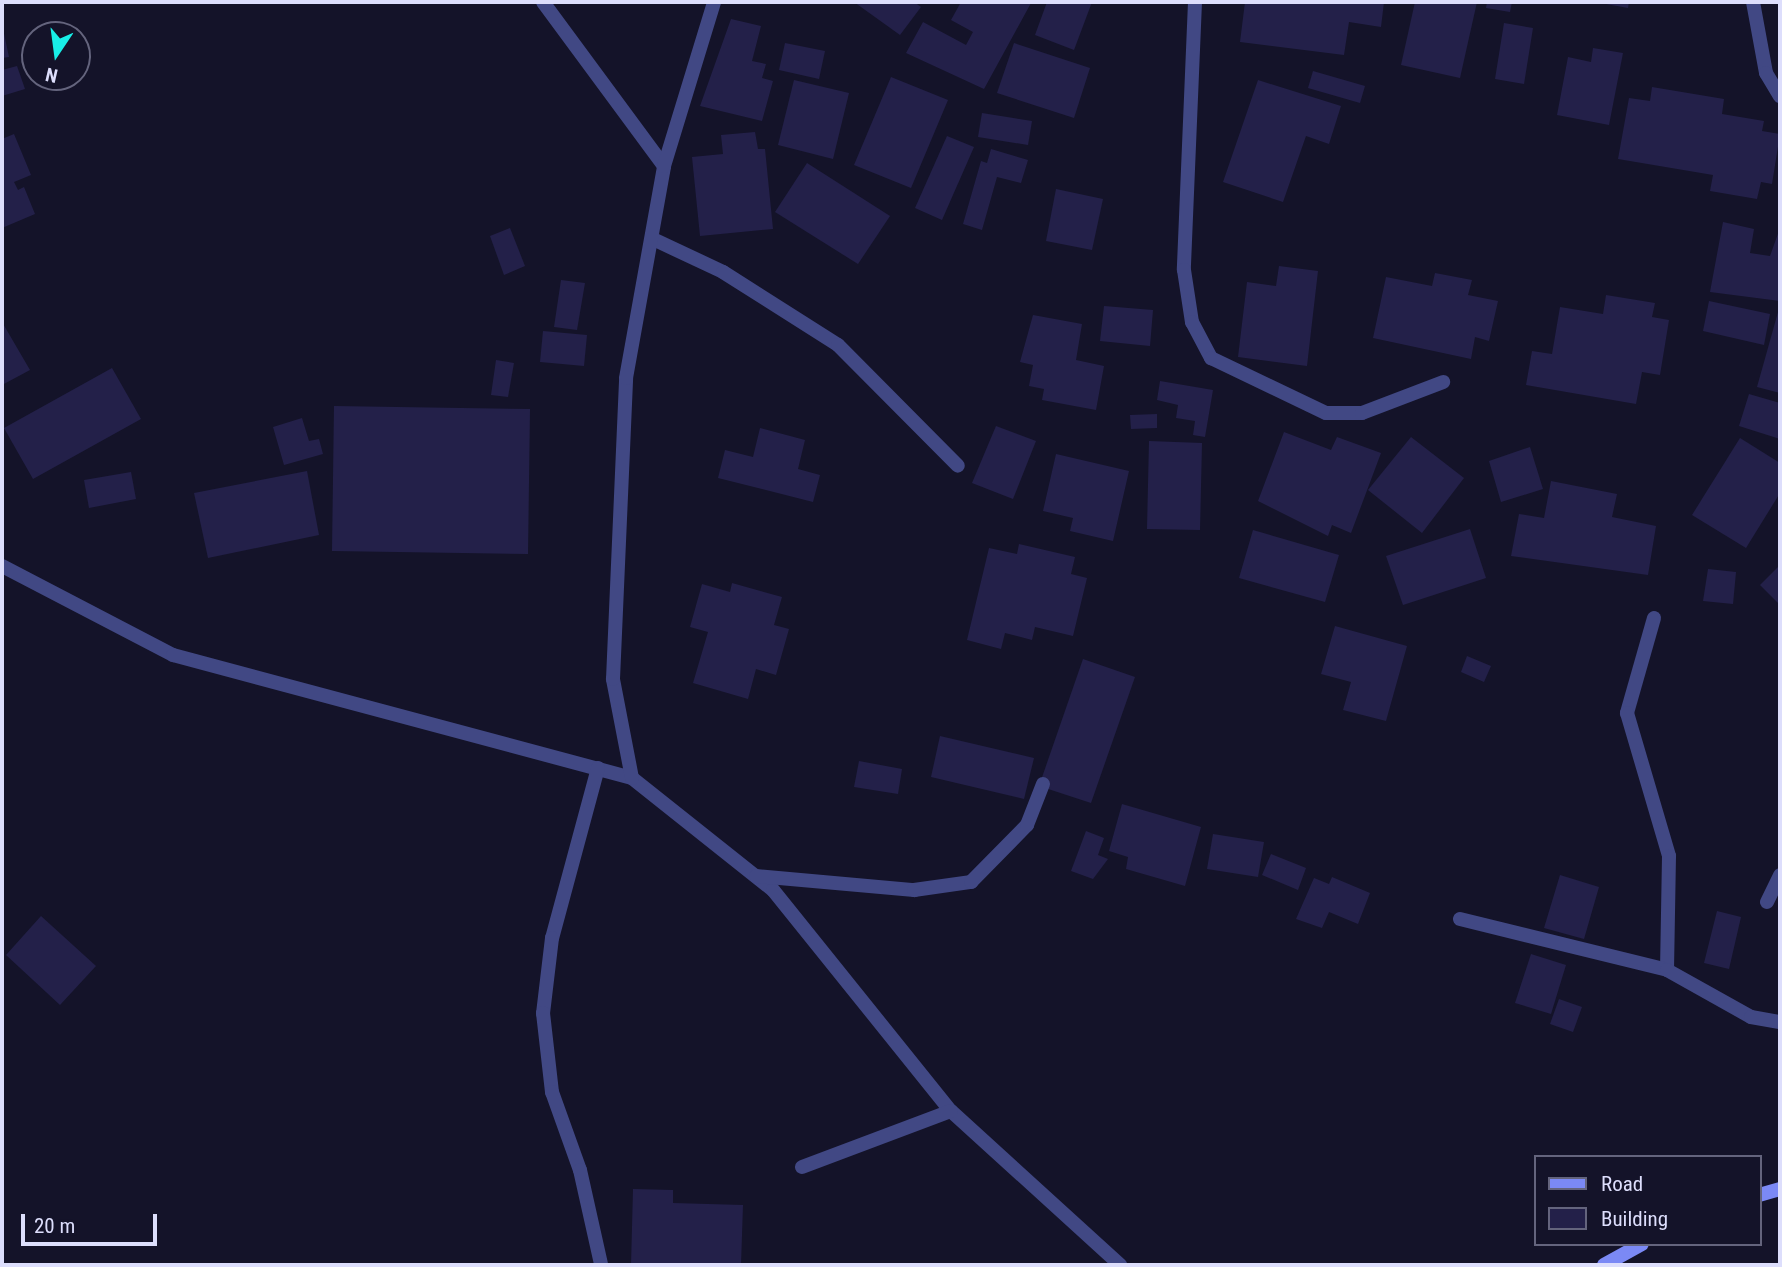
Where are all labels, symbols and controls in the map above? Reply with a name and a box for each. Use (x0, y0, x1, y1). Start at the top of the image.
north arrow (21, 21, 91, 91)
text: N (43, 62, 60, 88)
legend (1534, 1155, 1761, 1246)
text: Road (1601, 1172, 1643, 1196)
scale bar (24, 1200, 161, 1244)
text: Building (1601, 1207, 1668, 1231)
text: 20 m (34, 1214, 75, 1238)

